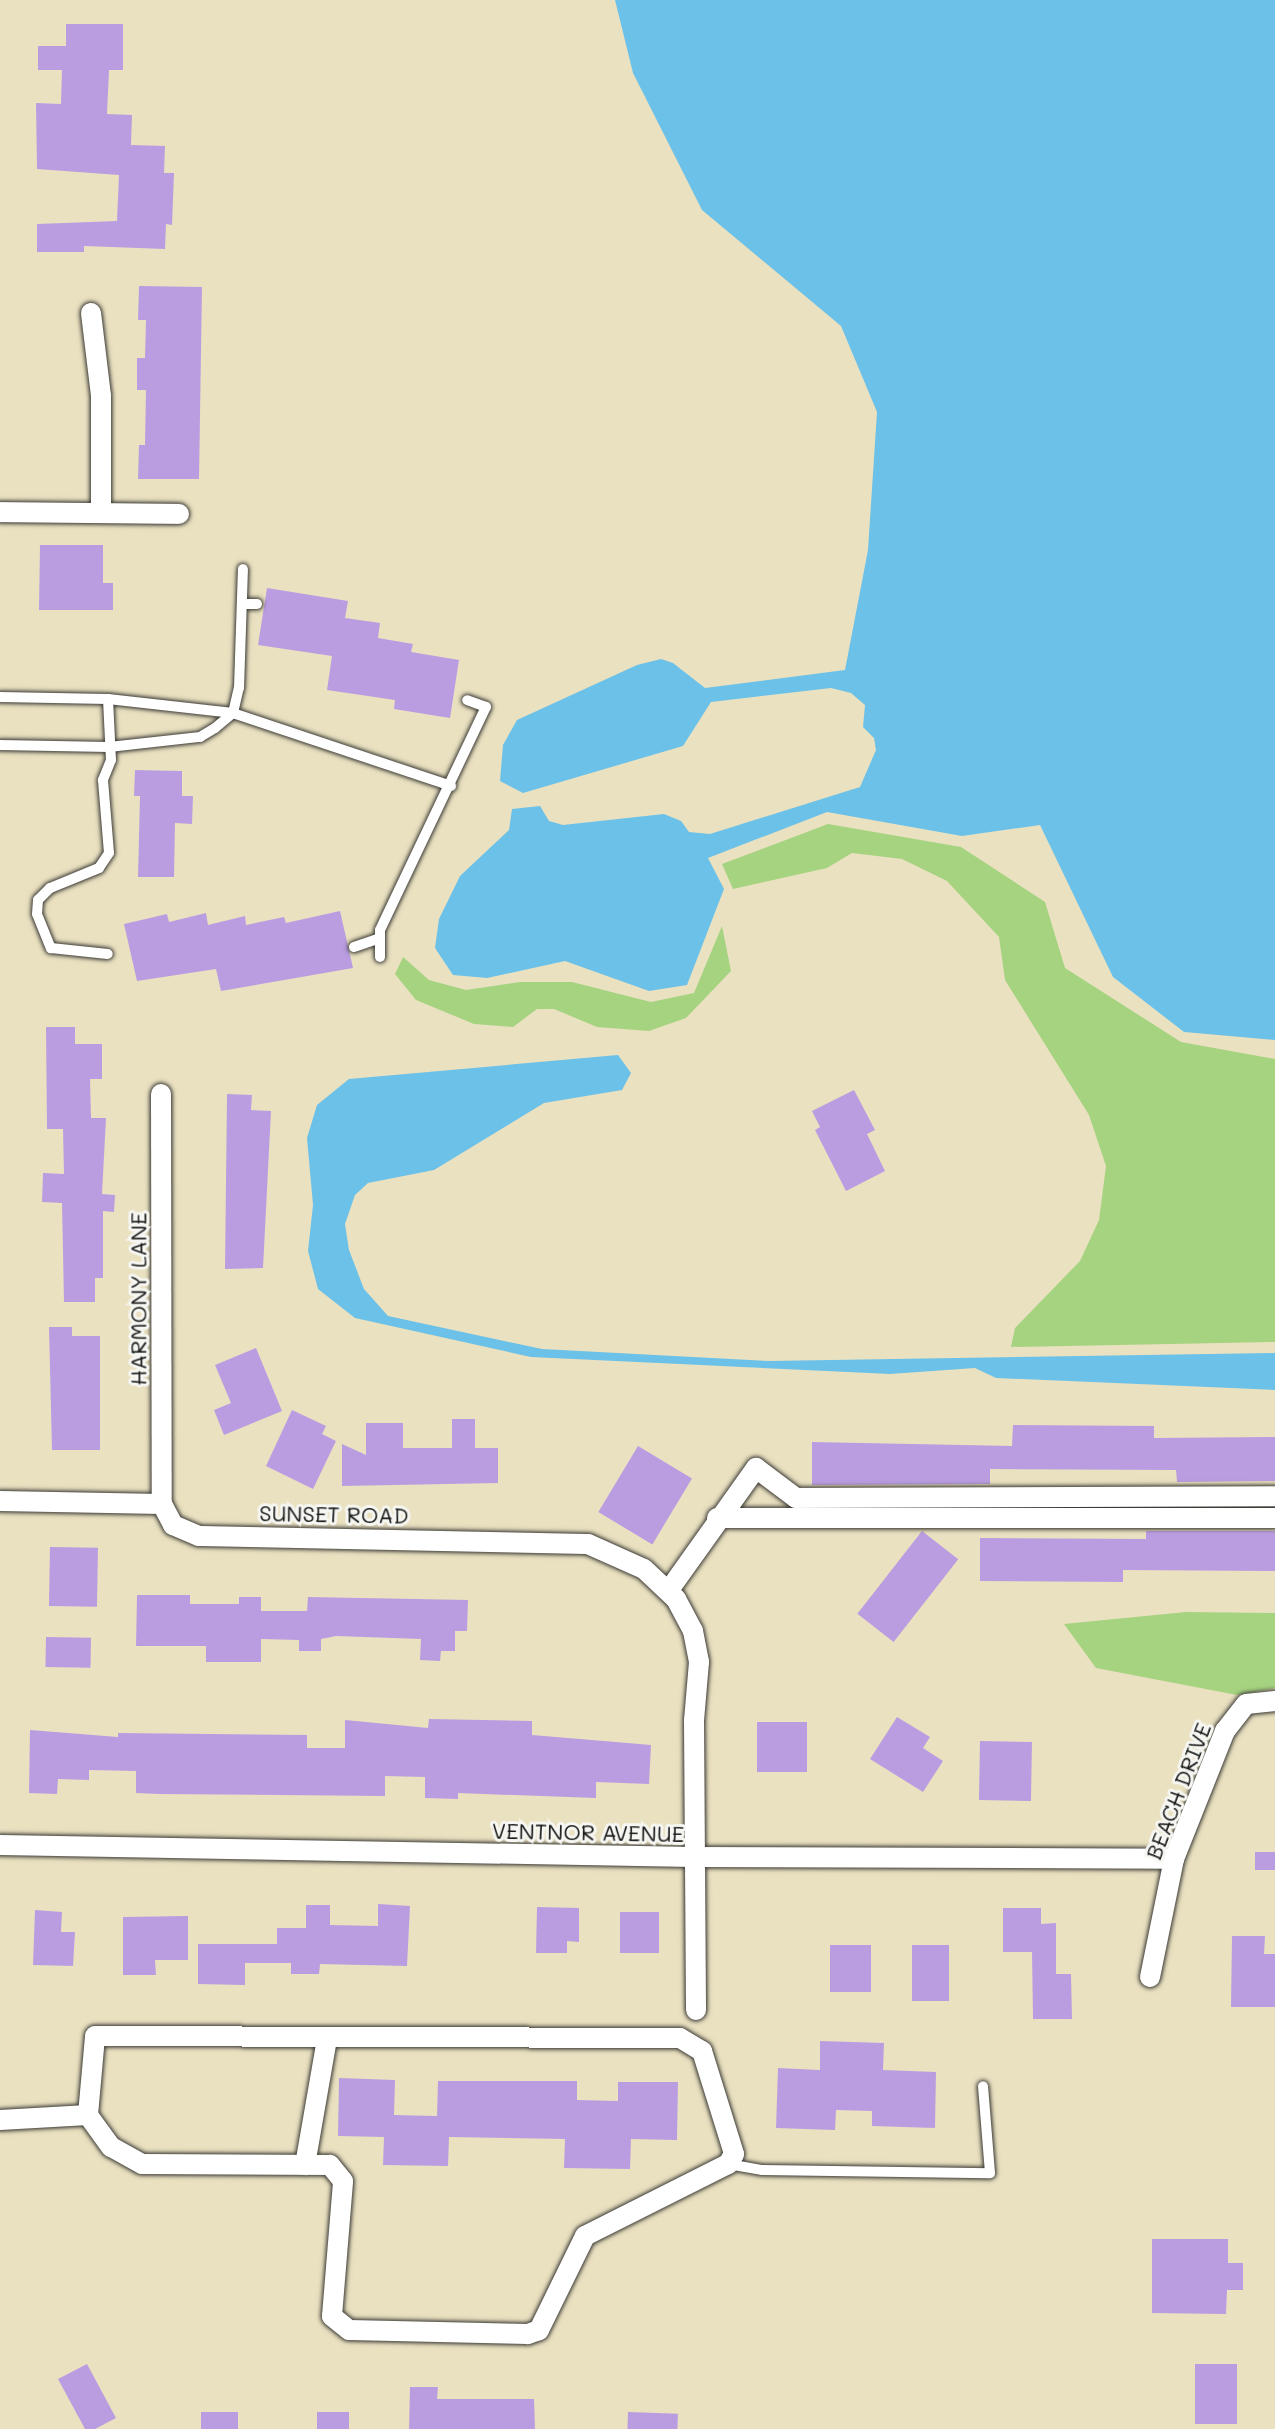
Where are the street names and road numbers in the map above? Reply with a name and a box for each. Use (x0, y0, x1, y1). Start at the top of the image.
street label: HARMONY LANE (125, 1212, 151, 1386)
street label: SUNSET ROAD (259, 1499, 409, 1529)
street label: BEACH DRIVE (1140, 1719, 1216, 1863)
street label: VENTNOR AVENUE (492, 1817, 684, 1847)

